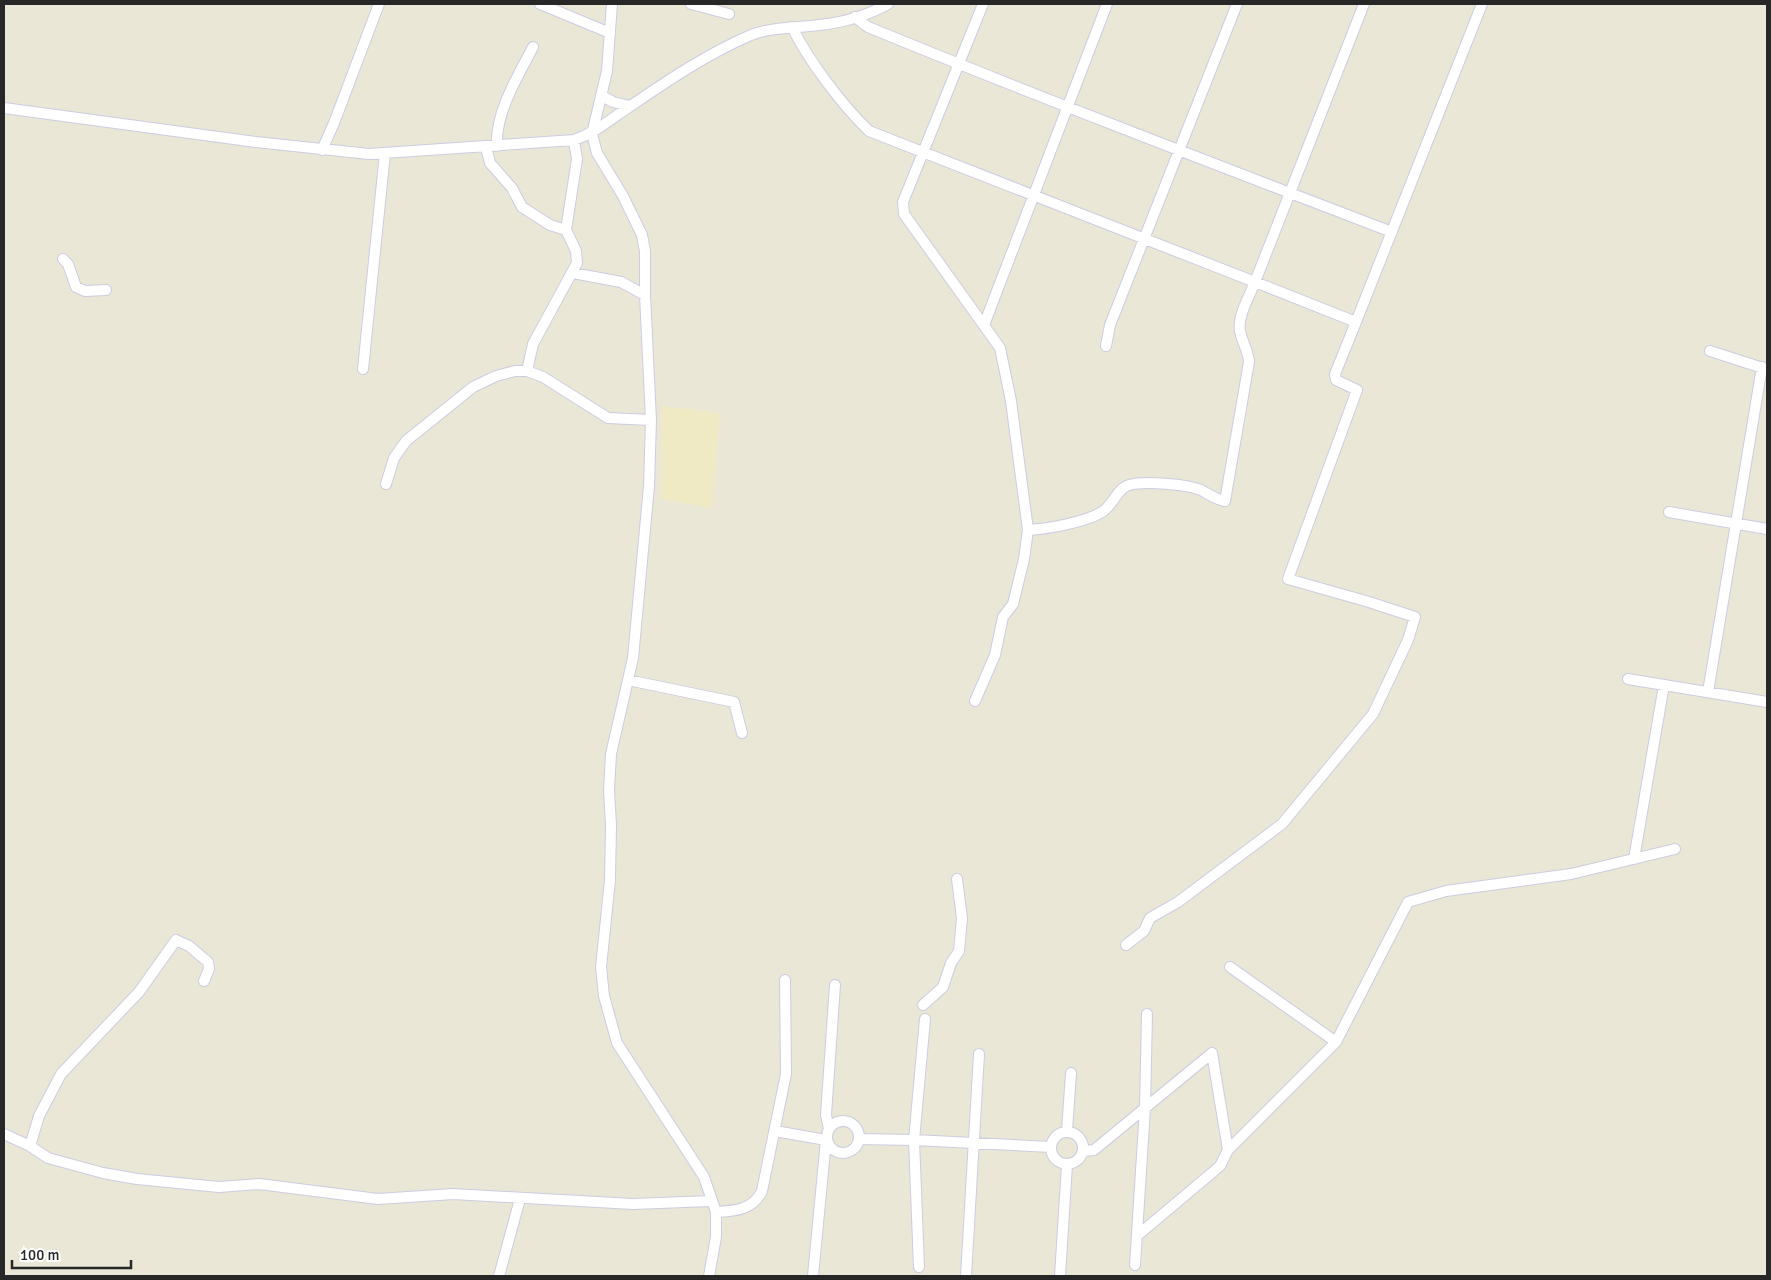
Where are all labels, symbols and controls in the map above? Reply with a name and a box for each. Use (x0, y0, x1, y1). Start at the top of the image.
scale bar (12, 1238, 131, 1270)
text: 100 m (20, 1246, 60, 1264)

